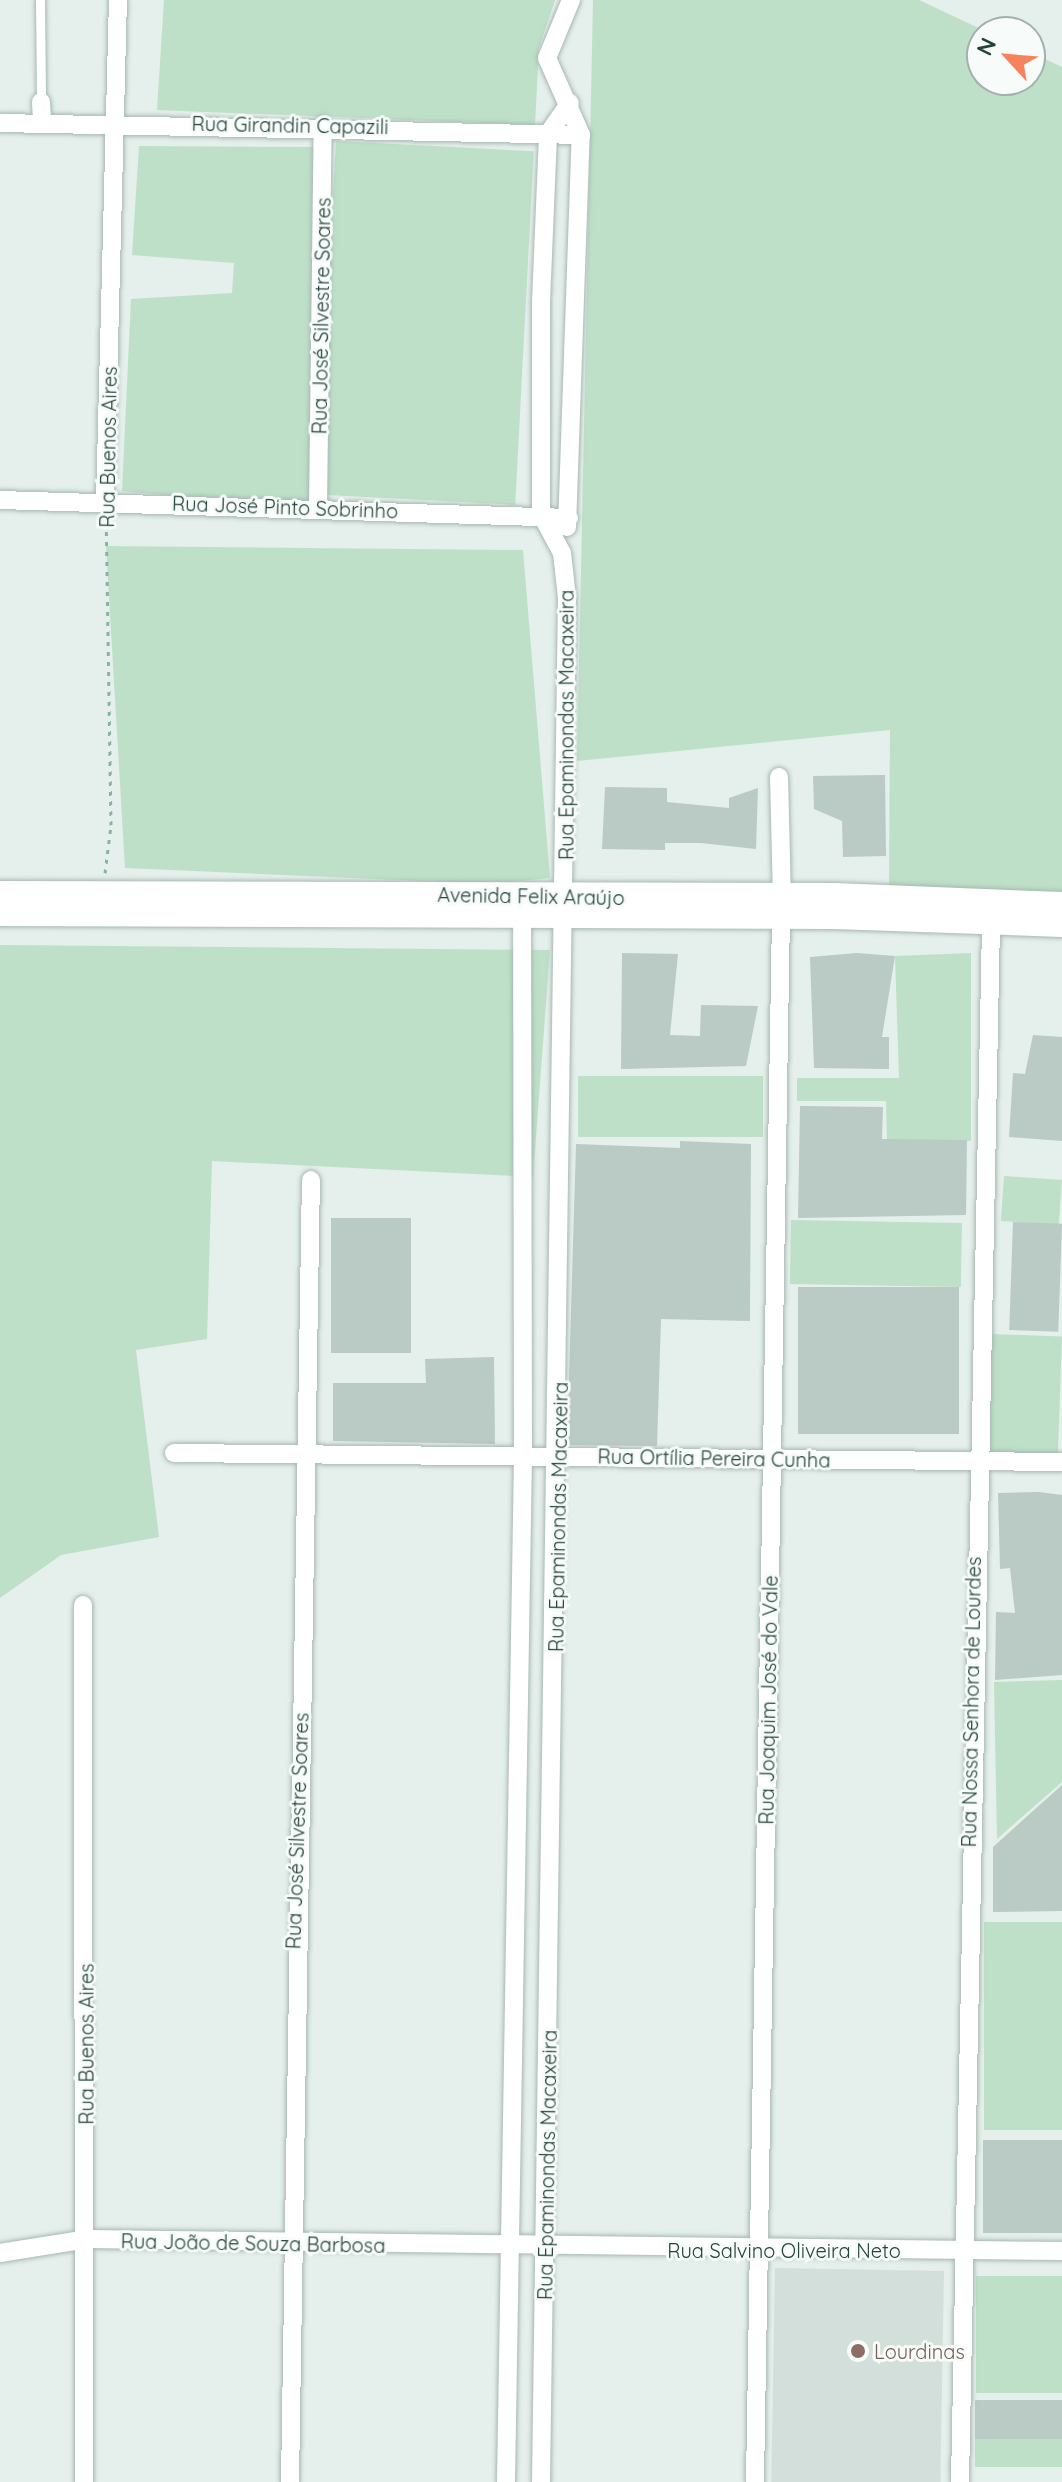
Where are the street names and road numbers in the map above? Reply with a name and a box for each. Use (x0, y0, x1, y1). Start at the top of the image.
street label: Rua Girandin Capazili (191, 111, 389, 139)
street label: Rua José Silvestre Soares (307, 197, 335, 435)
street label: Rua Buenos Aires (95, 366, 121, 528)
street label: Rua José Pinto Sobrinho (172, 491, 398, 523)
street label: Rua Epaminondas Macaxeira (554, 590, 578, 860)
street label: Avenida Felix Araújo (437, 882, 625, 910)
street label: Rua Epaminondas Macaxeira (544, 1382, 572, 1652)
street label: Rua Ortília Pereira Cunha (597, 1444, 831, 1472)
street label: Rua Nossa Senhora de Lourdes (956, 1556, 986, 1848)
street label: Rua Joaquim José do Vale (754, 1575, 782, 1825)
street label: Rua José Silvestre Soares (281, 1712, 313, 1950)
street label: Rua Buenos Aires (74, 1963, 98, 2125)
street label: Rua Epaminondas Macaxeira (533, 2030, 561, 2300)
street label: Rua João de Souza Barbosa (120, 2229, 386, 2257)
street label: Rua Salvino Oliveira Neto (667, 2238, 901, 2262)

